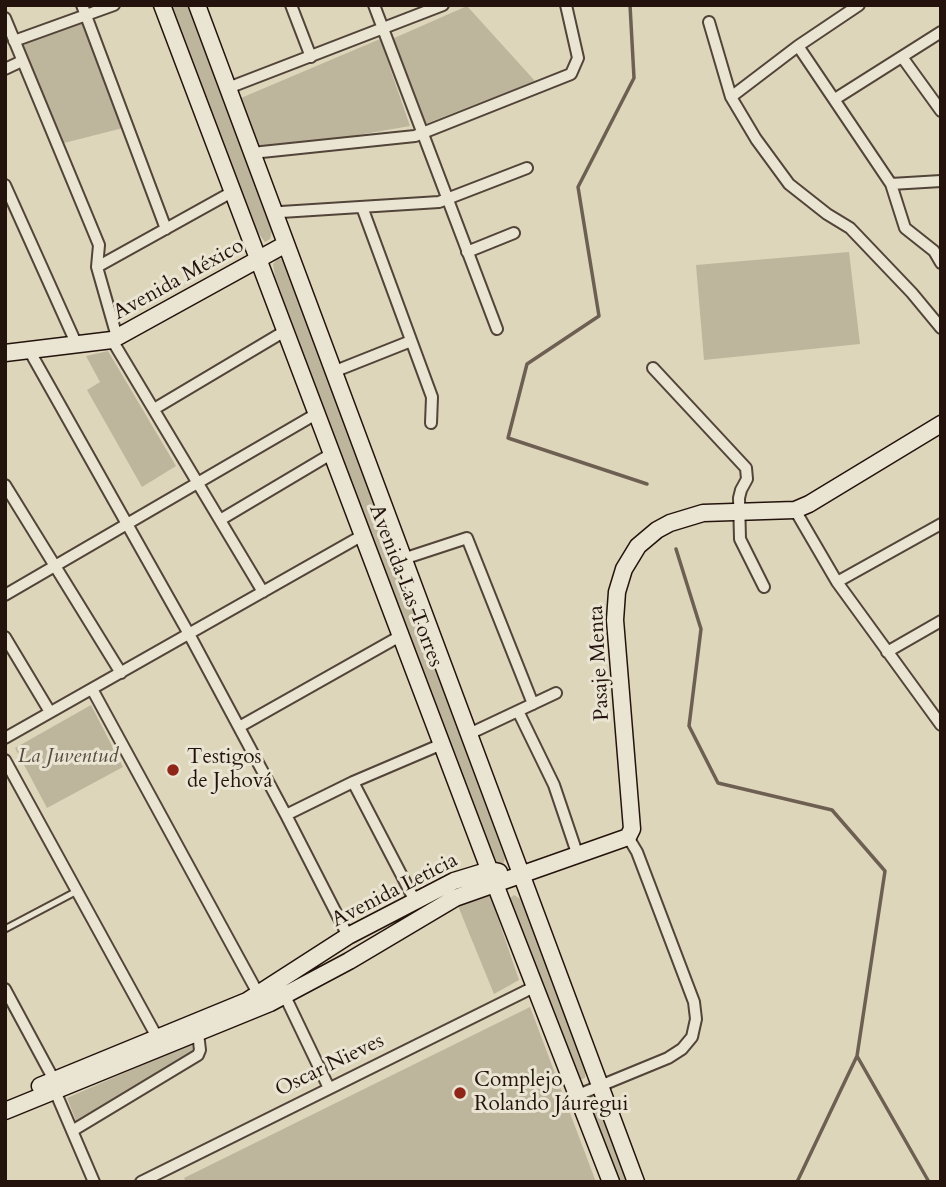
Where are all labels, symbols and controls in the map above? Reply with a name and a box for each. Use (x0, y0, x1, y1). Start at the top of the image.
street label: Avenida México (109, 234, 249, 326)
street label: Avenida Las Torres (362, 501, 448, 671)
street label: Pasaje Menta (584, 605, 616, 721)
park label: La Juventud (18, 744, 118, 770)
place label: Testigos de Jehová (187, 745, 273, 795)
marker: Testigos de Jehová (165, 762, 181, 778)
street label: Avenida Leticia (328, 848, 462, 934)
street label: Oscar Nieves (272, 1029, 388, 1103)
place label: Complejo Rolando Jáuregui (474, 1068, 629, 1118)
marker: Complejo Rolando Jáuregui (452, 1085, 468, 1101)

